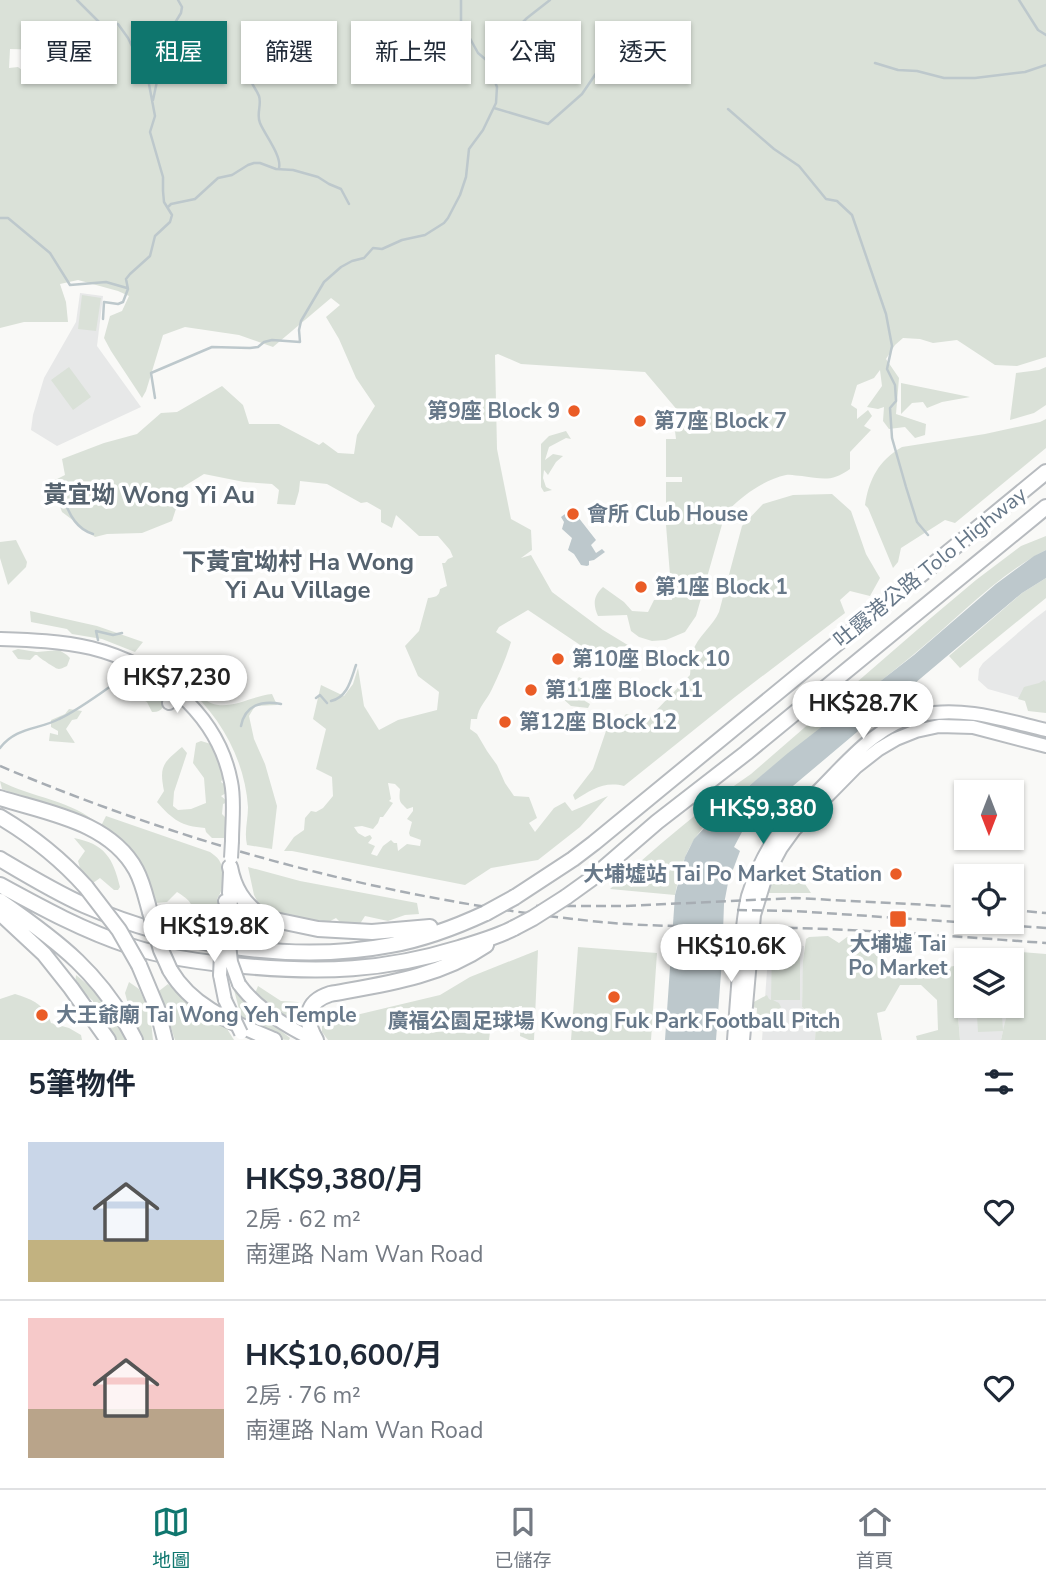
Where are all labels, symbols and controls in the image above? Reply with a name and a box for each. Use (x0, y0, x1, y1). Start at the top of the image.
chip: 買屋 (21, 21, 117, 84)
chip: 租屋 (131, 21, 227, 84)
chip: 篩選 (241, 21, 337, 84)
chip: 新上架 (351, 21, 471, 84)
chip: 公寓 (485, 21, 581, 84)
chip: 透天 (595, 21, 691, 84)
place label: 第9座 Block 9 (427, 397, 560, 425)
marker: 第9座 Block 9 (566, 403, 582, 419)
place label: 第7座 Block 7 (654, 407, 787, 435)
marker: 第7座 Block 7 (632, 413, 648, 429)
district label: 黃宜坳 Wong Yi Au (43, 479, 255, 511)
street label: 吐露港公路 Tolo Highway (828, 480, 1032, 654)
place label: 會所 Club House (587, 500, 748, 528)
marker: 會所 Club House (565, 506, 581, 522)
district label: 下黃宜坳村 Ha Wong Yi Au Village (182, 546, 414, 606)
place label: 第1座 Block 1 (655, 573, 788, 601)
marker: 第1座 Block 1 (633, 579, 649, 595)
place label: 第10座 Block 10 (572, 645, 730, 673)
marker: 第10座 Block 10 (550, 651, 566, 667)
pin: HK$7,230 (105, 656, 249, 715)
text: HK$7,230 (123, 662, 231, 693)
place label: 第11座 Block 11 (545, 676, 703, 704)
marker: 第11座 Block 11 (523, 682, 539, 698)
pin: HK$28.7K (791, 682, 935, 741)
text: HK$28.7K (808, 688, 918, 719)
place label: 第12座 Block 12 (519, 708, 677, 736)
marker: 第12座 Block 12 (497, 714, 513, 730)
north arrow (954, 780, 1024, 850)
map controls (954, 780, 1024, 1018)
pin: HK$9,380 (691, 786, 835, 846)
text: HK$9,380 (709, 793, 817, 824)
place label: 大埔墟站 Tai Po Market Station (583, 860, 882, 888)
button: locate (954, 864, 1024, 934)
marker: 大埔墟站 Tai Po Market Station (888, 866, 904, 882)
pin: HK$19.8K (142, 904, 286, 964)
marker: 大埔墟 Tai Po Market (888, 909, 908, 929)
text: HK$19.8K (159, 911, 269, 942)
pin: HK$10.6K (659, 925, 803, 984)
place label: 大埔墟 Tai Po Market (848, 930, 949, 982)
text: HK$10.6K (676, 931, 786, 962)
button: layers (954, 948, 1024, 1018)
marker: 廣福公園足球場 Kwong Fuk Park Football Pitch (606, 989, 622, 1005)
place label: 大王爺廟 Tai Wong Yeh Temple (56, 1001, 357, 1029)
marker: 大王爺廟 Tai Wong Yeh Temple (34, 1007, 50, 1023)
place label: 廣福公園足球場 Kwong Fuk Park Football Pitch (388, 1007, 840, 1035)
icon: filters (980, 1063, 1018, 1101)
text: 5筆物件 (28, 1064, 136, 1105)
text: HK$9,380/月 (245, 1159, 425, 1200)
icon: home (84, 1170, 168, 1254)
icon: heart (980, 1193, 1018, 1231)
text: 2房 · 62 m² (245, 1204, 361, 1235)
text: 南運路 Nam Wan Road (245, 1239, 483, 1270)
text: HK$10,600/月 (245, 1335, 443, 1376)
icon: home (84, 1346, 168, 1430)
icon: heart (980, 1369, 1018, 1407)
text: 2房 · 76 m² (245, 1380, 361, 1411)
text: 南運路 Nam Wan Road (245, 1415, 483, 1446)
tab: 地圖 (152, 1503, 190, 1574)
tab: 已儲存 (494, 1503, 552, 1574)
tab: 首頁 (856, 1503, 894, 1574)

